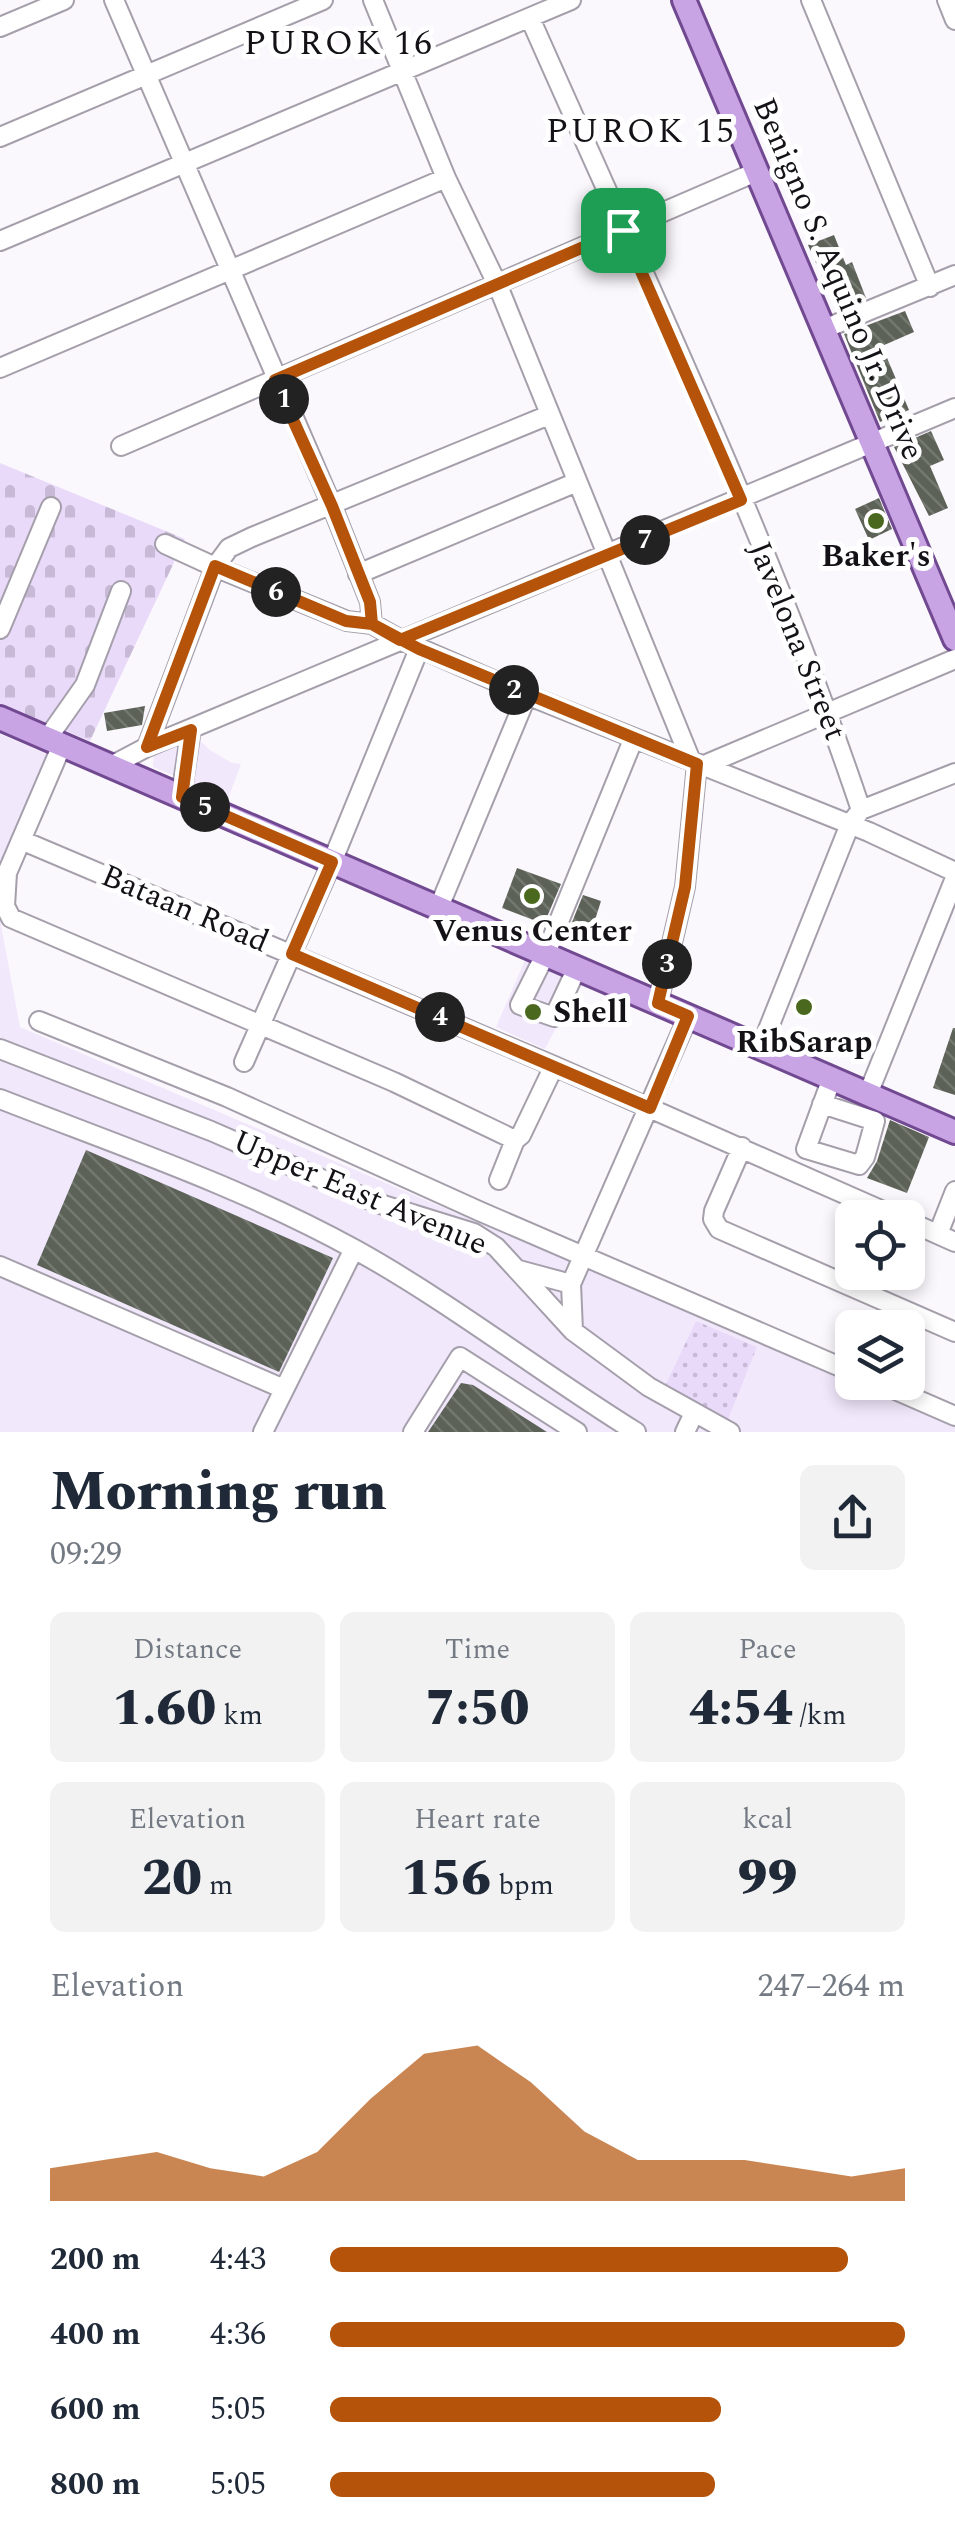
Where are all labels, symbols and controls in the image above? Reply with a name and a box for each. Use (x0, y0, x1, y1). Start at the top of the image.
district label: PUROK 16 (244, 17, 434, 70)
street label: Benigno S. Aquino Jr. Drive (739, 90, 937, 468)
district label: PUROK 15 (546, 105, 736, 158)
pin (581, 188, 666, 273)
icon: arrive (596, 203, 651, 258)
pin: 1 (259, 374, 309, 424)
text: 1 (276, 377, 292, 420)
marker: Baker's (865, 510, 887, 532)
pin: 7 (620, 515, 670, 565)
text: 7 (637, 518, 653, 561)
place label: Baker's (821, 532, 931, 581)
street label: Javelona Street (735, 534, 859, 748)
pin: 6 (251, 567, 301, 617)
text: 6 (268, 570, 284, 613)
pin: 2 (489, 665, 539, 715)
text: 2 (506, 668, 522, 711)
pin: 5 (180, 782, 230, 832)
text: 5 (197, 785, 213, 828)
street label: Bataan Road (93, 852, 277, 966)
marker: Venus Center (521, 885, 543, 907)
place label: Venus Center (432, 907, 632, 956)
pin: 3 (642, 939, 692, 989)
text: 3 (659, 942, 675, 985)
place label: Shell (553, 988, 628, 1037)
pin: 4 (415, 992, 465, 1042)
text: 4 (432, 995, 448, 1038)
marker: RibSarap (793, 996, 815, 1018)
marker: Shell (522, 1001, 544, 1023)
place label: RibSarap (736, 1018, 872, 1067)
street label: Upper East Avenue (225, 1117, 495, 1269)
map controls (835, 1200, 925, 1400)
button: locate (835, 1200, 925, 1290)
button: layers (835, 1310, 925, 1400)
text: Morning run (50, 1451, 387, 1534)
button: share (800, 1465, 905, 1570)
text: 09:29 (50, 1530, 122, 1579)
text: Distance (133, 1628, 242, 1671)
text: Time (445, 1628, 510, 1671)
text: Pace (739, 1628, 796, 1671)
text: 1.60 (112, 1671, 216, 1747)
text: 7:50 (426, 1671, 530, 1747)
text: 4:54 (689, 1671, 793, 1747)
text: km (216, 1694, 263, 1737)
text: /km (793, 1694, 846, 1737)
text: Elevation (129, 1798, 246, 1841)
text: Heart rate (414, 1798, 541, 1841)
text: kcal (742, 1798, 793, 1841)
text: 20 (142, 1841, 202, 1917)
text: 156 (401, 1841, 491, 1917)
text: 99 (738, 1841, 798, 1917)
text: m (202, 1864, 233, 1907)
text: bpm (491, 1864, 554, 1907)
text: Elevation (50, 1962, 184, 2011)
text: 247–264 m (757, 1962, 905, 2011)
text: 200 m (50, 2235, 141, 2284)
text: 4:43 (210, 2235, 266, 2284)
text: 400 m (50, 2310, 141, 2359)
text: 4:36 (210, 2310, 266, 2359)
text: 600 m (50, 2385, 141, 2434)
text: 5:05 (210, 2385, 266, 2434)
text: 800 m (50, 2460, 141, 2509)
text: 5:05 (210, 2460, 266, 2509)

